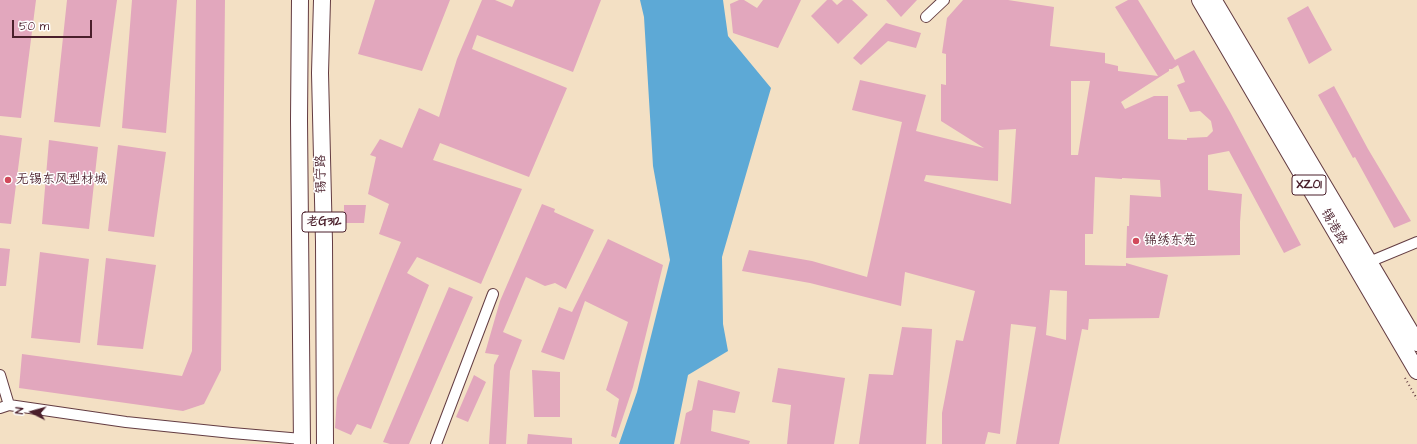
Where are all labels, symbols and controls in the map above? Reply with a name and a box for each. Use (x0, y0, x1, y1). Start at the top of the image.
scale bar (14, 12, 94, 38)
text: 50 m (19, 18, 49, 35)
street label: 锡宁路 (314, 154, 330, 194)
place label: 无锡东风型材城 (16, 172, 107, 188)
marker: 无锡东风型材城 (3, 175, 13, 185)
road number: XZ01 (1292, 175, 1326, 195)
street label: 锡港路 (1316, 206, 1350, 248)
road number: 老G312 (302, 212, 346, 232)
place label: 锦绣东苑 (1144, 233, 1196, 249)
marker: 锦绣东苑 (1131, 236, 1141, 246)
north arrow (12, 392, 52, 432)
text: N (12, 406, 27, 415)

